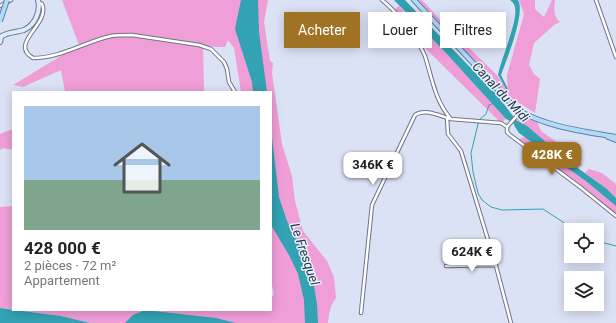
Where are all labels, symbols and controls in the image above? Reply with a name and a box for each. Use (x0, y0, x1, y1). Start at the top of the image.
chip: Acheter (284, 12, 360, 48)
chip: Louer (368, 12, 432, 48)
chip: Filtres (440, 12, 506, 48)
water label: Canal du Midi (469, 59, 533, 126)
icon: home (106, 132, 178, 204)
pin: 428K € (519, 142, 585, 176)
text: 428K € (531, 147, 573, 162)
pin: 346K € (340, 152, 406, 186)
text: 346K € (352, 157, 394, 172)
water label: Le Fresquel (287, 221, 323, 288)
map controls (564, 223, 604, 311)
button: locate (564, 223, 604, 263)
text: 428 000 € (24, 238, 101, 258)
pin: 624K € (439, 239, 505, 273)
text: 624K € (451, 244, 493, 259)
text: 2 pièces · 72 m² (24, 258, 116, 273)
button: layers (564, 271, 604, 311)
text: Appartement (24, 273, 100, 288)

